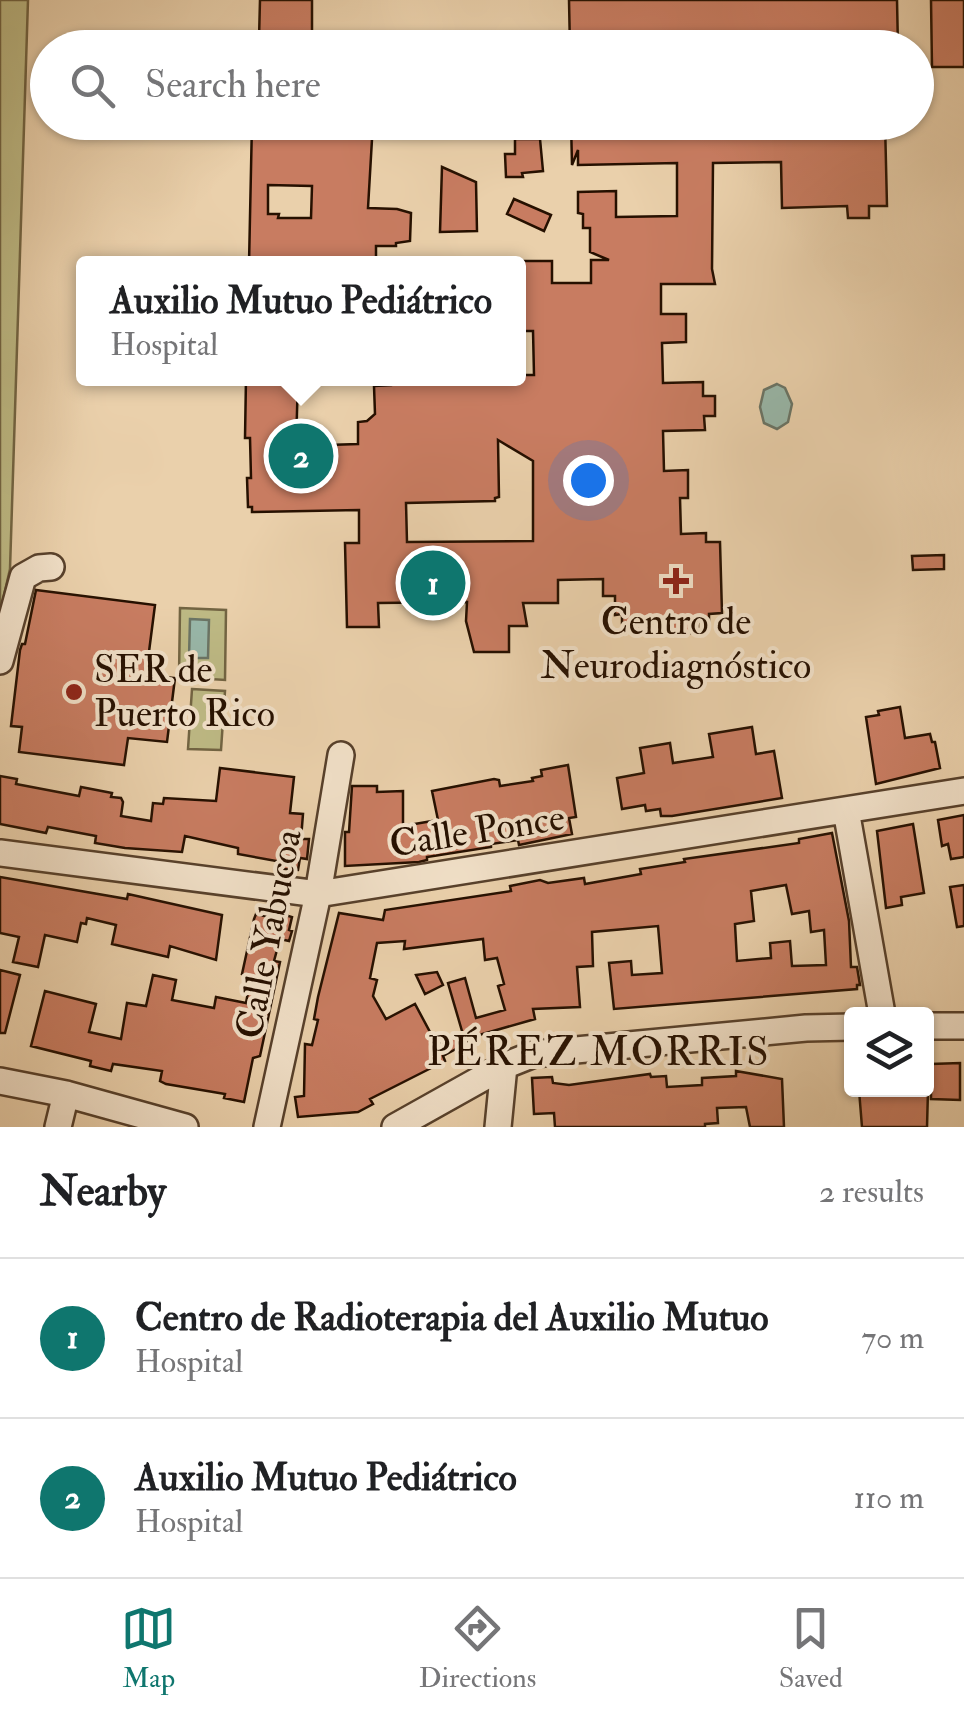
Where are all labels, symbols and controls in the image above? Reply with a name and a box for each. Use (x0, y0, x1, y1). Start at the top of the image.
search box (30, 30, 934, 140)
icon: search (65, 58, 120, 113)
text: Search here (145, 61, 321, 109)
popup (76, 256, 526, 386)
text: Auxilio Mutuo Pediátrico (110, 277, 492, 325)
text: Hospital (110, 325, 218, 365)
pin: 2 (268, 418, 334, 494)
your location (563, 455, 614, 506)
pin: 1 (400, 546, 466, 620)
marker: Centro de Neurodiagnóstico (663, 568, 689, 594)
place label: Centro de Neurodiagnóstico (541, 598, 811, 690)
place label: SER de Puerto Rico (94, 646, 275, 738)
marker: SER de Puerto Rico (63, 681, 85, 703)
street label: Calle Ponce (386, 793, 568, 869)
street label: Calle Yabucoa (225, 825, 313, 1043)
map controls (844, 1007, 934, 1097)
button: layers (844, 1007, 934, 1097)
district label: PÉREZ MORRIS (427, 1026, 771, 1078)
text: Nearby (40, 1166, 166, 1218)
text: 2 results (819, 1172, 924, 1212)
text: Centro de Radioterapia del Auxilio Mutuo (135, 1294, 769, 1342)
text: 1 (67, 1318, 78, 1358)
text: 70 m (861, 1318, 924, 1358)
text: Hospital (135, 1342, 243, 1382)
text: Auxilio Mutuo Pediátrico (135, 1454, 517, 1502)
text: 2 (64, 1478, 81, 1518)
text: 110 m (853, 1478, 924, 1518)
text: Hospital (135, 1502, 243, 1542)
tab: Map (121, 1601, 176, 1696)
tab: Directions (419, 1601, 536, 1696)
tab: Saved (779, 1601, 843, 1696)

